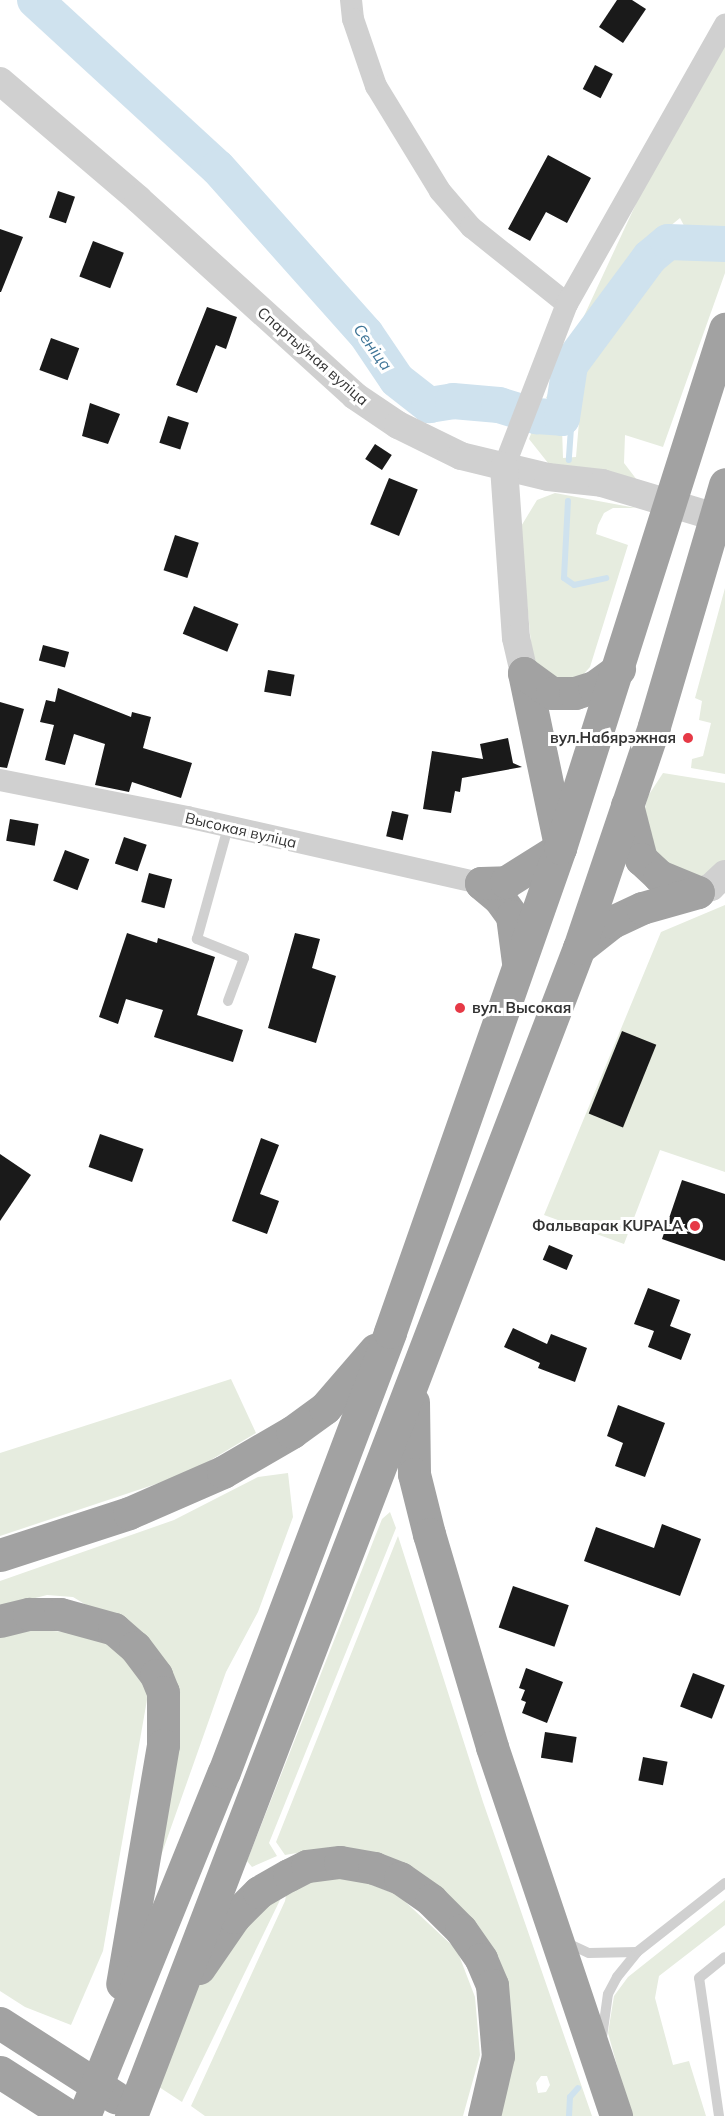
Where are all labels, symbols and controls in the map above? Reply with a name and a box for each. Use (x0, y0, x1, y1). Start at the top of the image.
street label: Спартыўная вуліца (254, 303, 372, 409)
water label: Сеніца (350, 320, 396, 374)
place label: вул.Набярэжная (550, 729, 676, 747)
marker: вул.Набярэжная (681, 731, 695, 745)
street label: Высокая вуліца (183, 808, 299, 852)
place label: вул. Высокая (472, 999, 571, 1017)
marker: вул. Высокая (453, 1001, 467, 1015)
place label: Фальварак KUPALA (532, 1217, 683, 1235)
marker: Фальварак KUPALA (688, 1219, 702, 1233)

